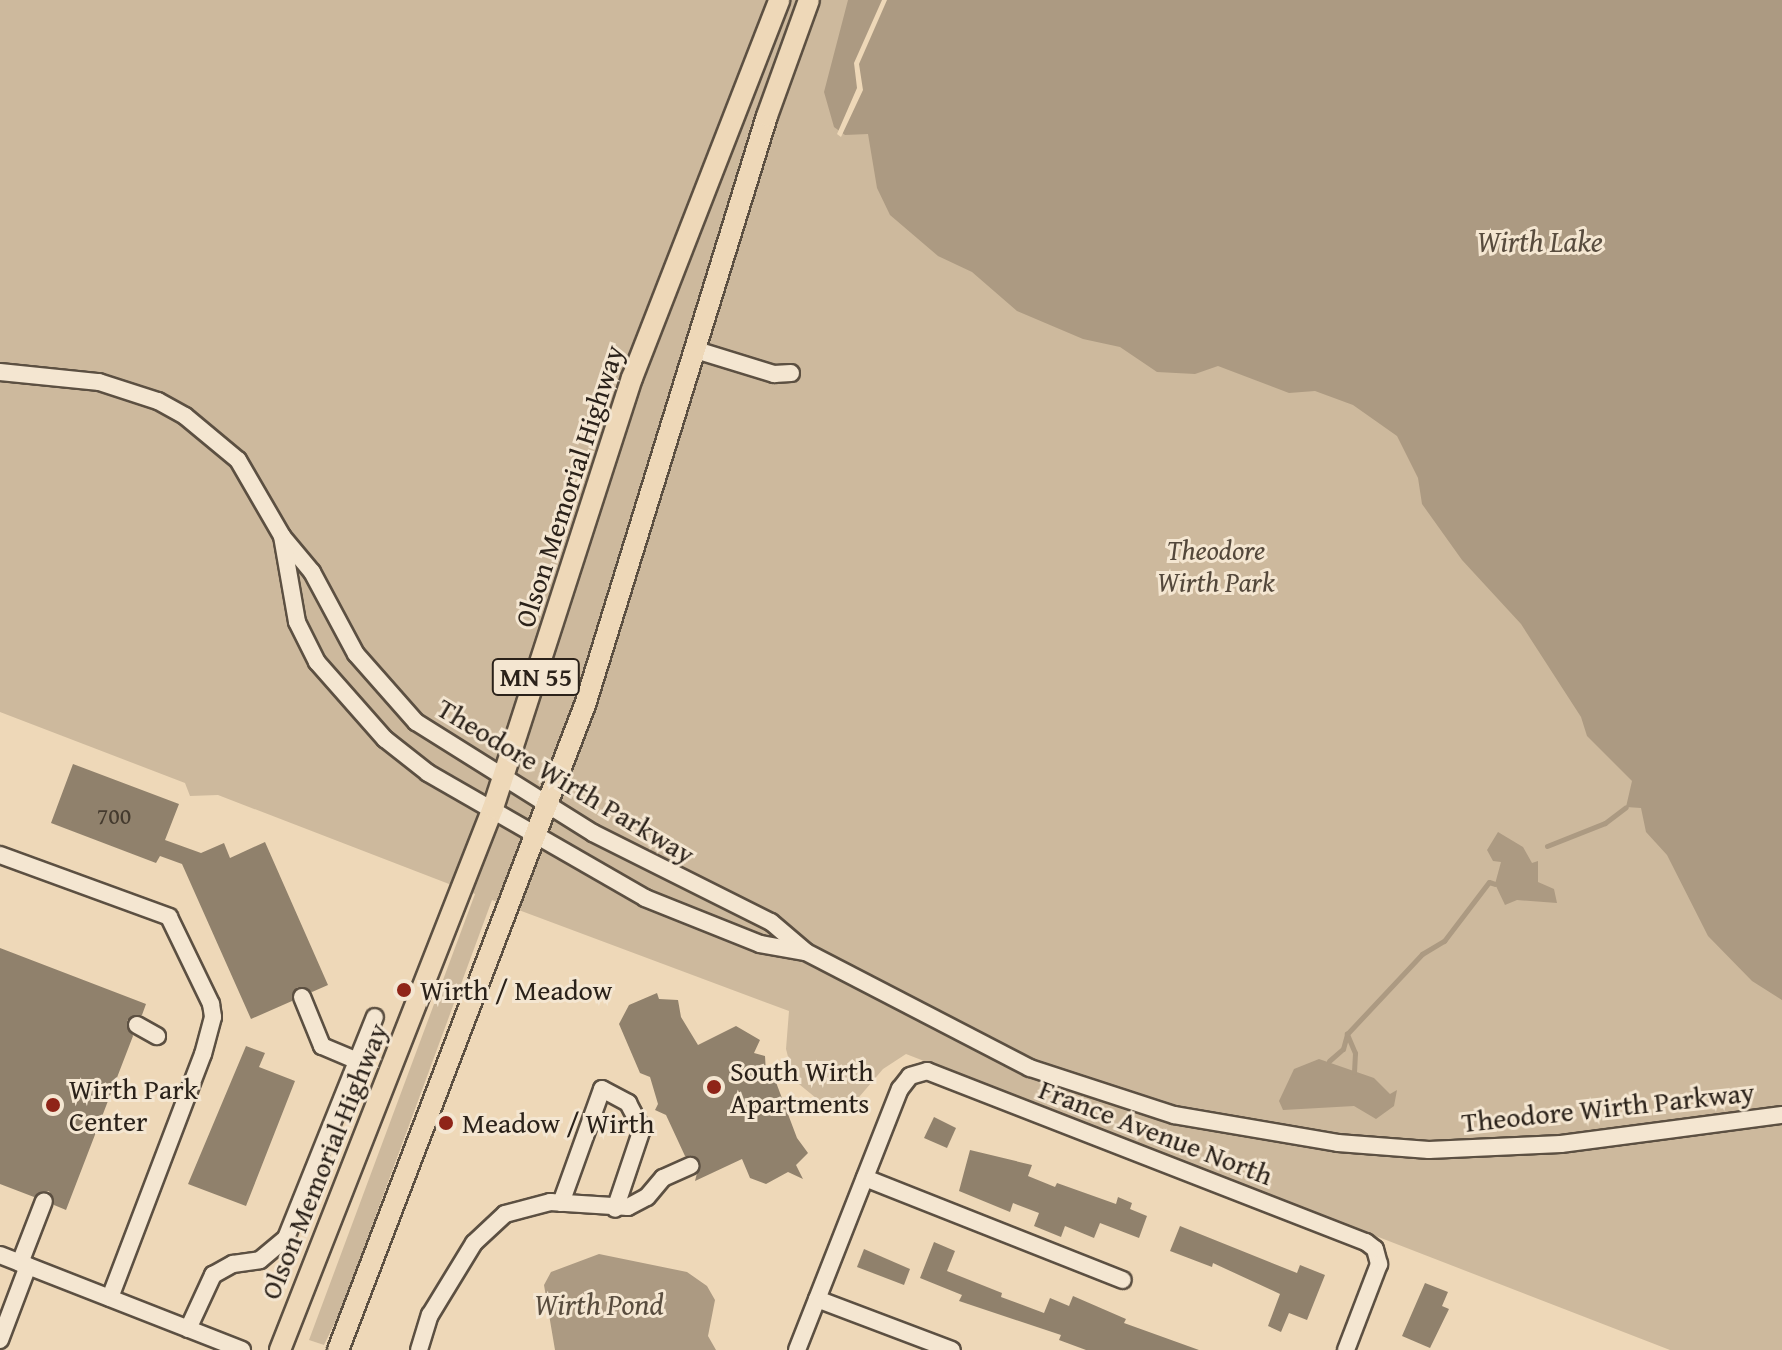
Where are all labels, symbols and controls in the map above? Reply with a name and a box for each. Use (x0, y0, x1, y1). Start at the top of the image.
water label: Wirth Lake (1477, 223, 1603, 259)
street label: Olson Memorial Highway (507, 341, 631, 631)
park label: Theodore Wirth Park (1157, 533, 1275, 599)
road number: MN 55 (490, 655, 582, 699)
street label: Theodore Wirth Parkway (431, 691, 701, 871)
house number: 700 (97, 802, 131, 830)
place label: Wirth / Meadow (420, 973, 612, 1007)
marker: Wirth / Meadow (395, 981, 413, 999)
street label: Olson Memorial Highway (253, 1018, 395, 1304)
place label: South Wirth Apartments (730, 1054, 874, 1120)
place label: Wirth Park Center (69, 1072, 198, 1138)
street label: France Avenue North (1034, 1072, 1278, 1192)
street label: Theodore Wirth Parkway (1460, 1075, 1756, 1139)
marker: South Wirth Apartments (705, 1078, 723, 1096)
marker: Wirth Park Center (44, 1096, 62, 1114)
place label: Meadow / Wirth (462, 1106, 654, 1140)
marker: Meadow / Wirth (437, 1114, 455, 1132)
water label: Wirth Pond (534, 1286, 664, 1322)

